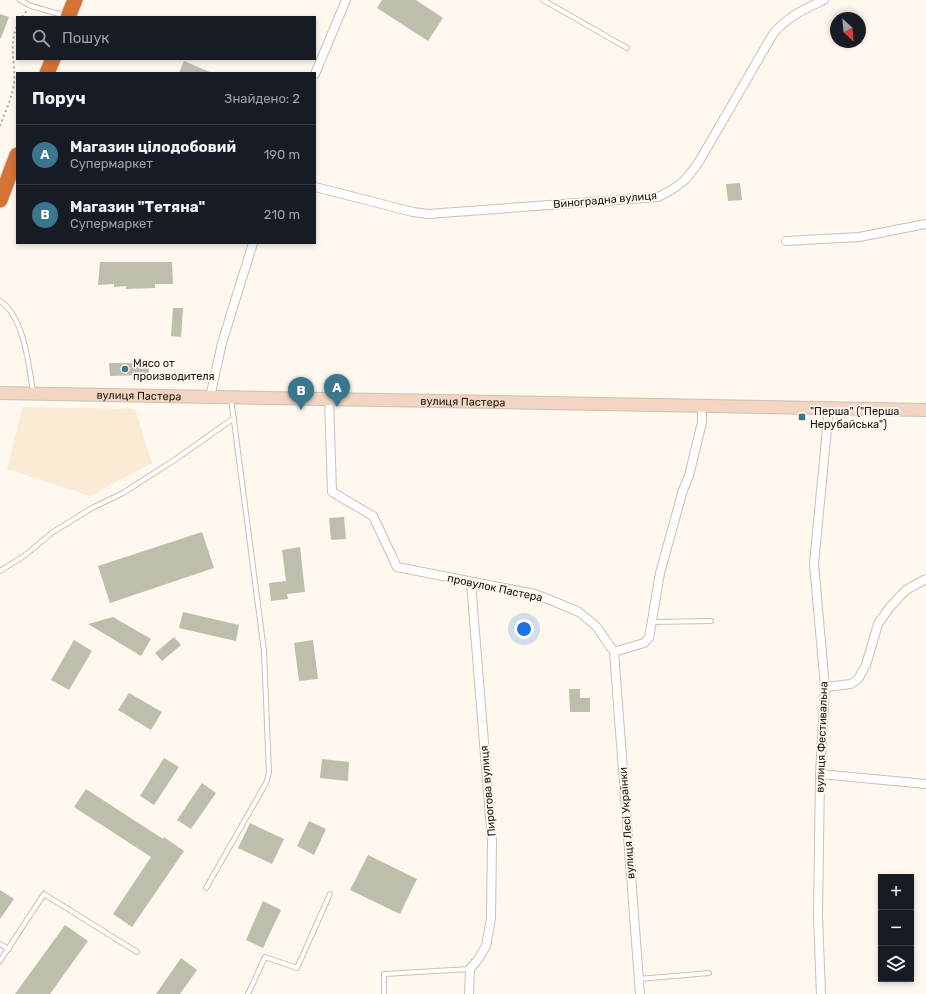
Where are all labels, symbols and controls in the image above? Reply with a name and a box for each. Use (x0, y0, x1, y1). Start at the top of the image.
north arrow (830, 12, 866, 48)
search box (16, 16, 316, 60)
icon: search (30, 27, 52, 49)
text: Пошук (62, 29, 109, 47)
text: Поруч (32, 88, 86, 108)
text: Знайдено: 2 (224, 91, 300, 106)
text: Магазин цілодобовий (70, 138, 236, 156)
text: A (40, 147, 50, 162)
text: 190 m (264, 147, 300, 162)
text: Супермаркет (70, 156, 153, 171)
street label: Виноградна вулиця (553, 189, 657, 211)
text: Магазин "Тетяна" (70, 198, 205, 216)
text: B (40, 207, 50, 222)
text: 210 m (264, 207, 300, 222)
text: Супермаркет (70, 216, 153, 231)
place label: Мясо от производителя (133, 357, 215, 383)
marker: Мясо от производителя (120, 364, 130, 374)
pin: A (324, 374, 350, 407)
pin: B (288, 377, 314, 410)
street label: вулиця Пастера (96, 388, 182, 403)
street label: вулиця Пастера (420, 394, 506, 409)
place label: "Перша" ("Перша Нерубайська") (810, 405, 899, 431)
marker: "Перша" ("Перша Нерубайська") (797, 412, 807, 422)
street label: провулок Пастера (446, 572, 544, 604)
your location (514, 619, 534, 639)
street label: вулиця Фестивальна (814, 681, 830, 793)
street label: Пирогова вулиця (478, 745, 498, 837)
street label: вулиця Лесі Українки (617, 767, 637, 879)
map controls (878, 874, 914, 982)
button: + (878, 874, 914, 910)
button: − (878, 910, 914, 946)
button: layers (878, 946, 914, 982)

